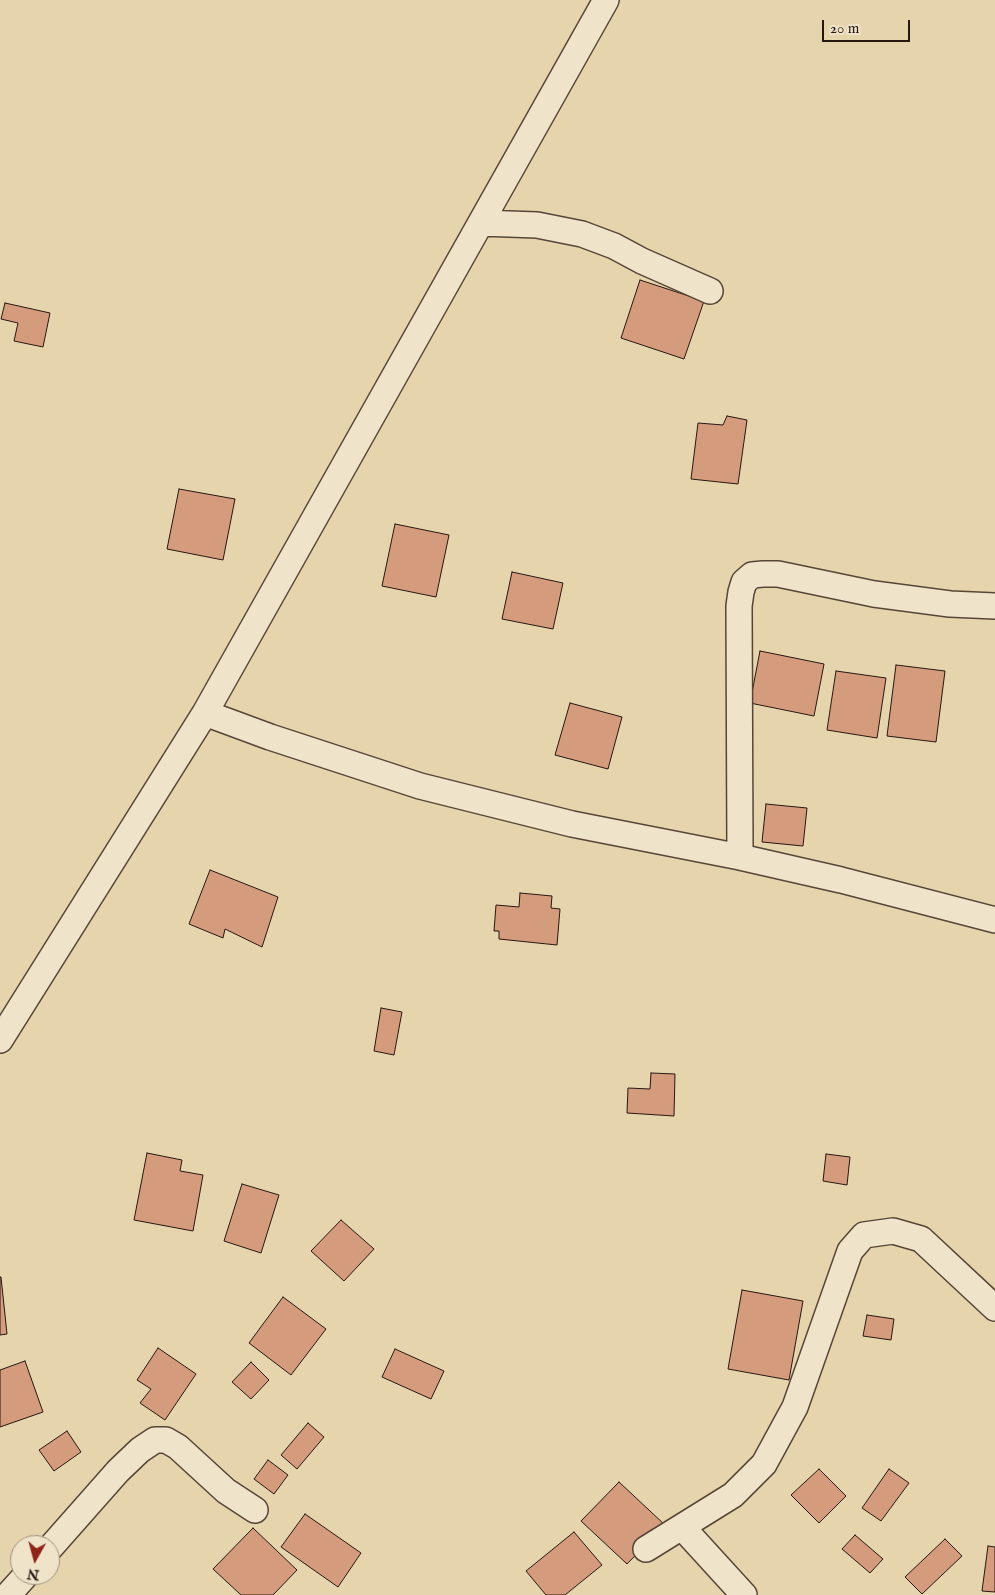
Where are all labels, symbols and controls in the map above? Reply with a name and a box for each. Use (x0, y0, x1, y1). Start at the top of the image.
scale bar (825, 10, 912, 42)
text: 20 m (830, 19, 859, 38)
north arrow (10, 1535, 60, 1585)
text: N (26, 1564, 40, 1584)

